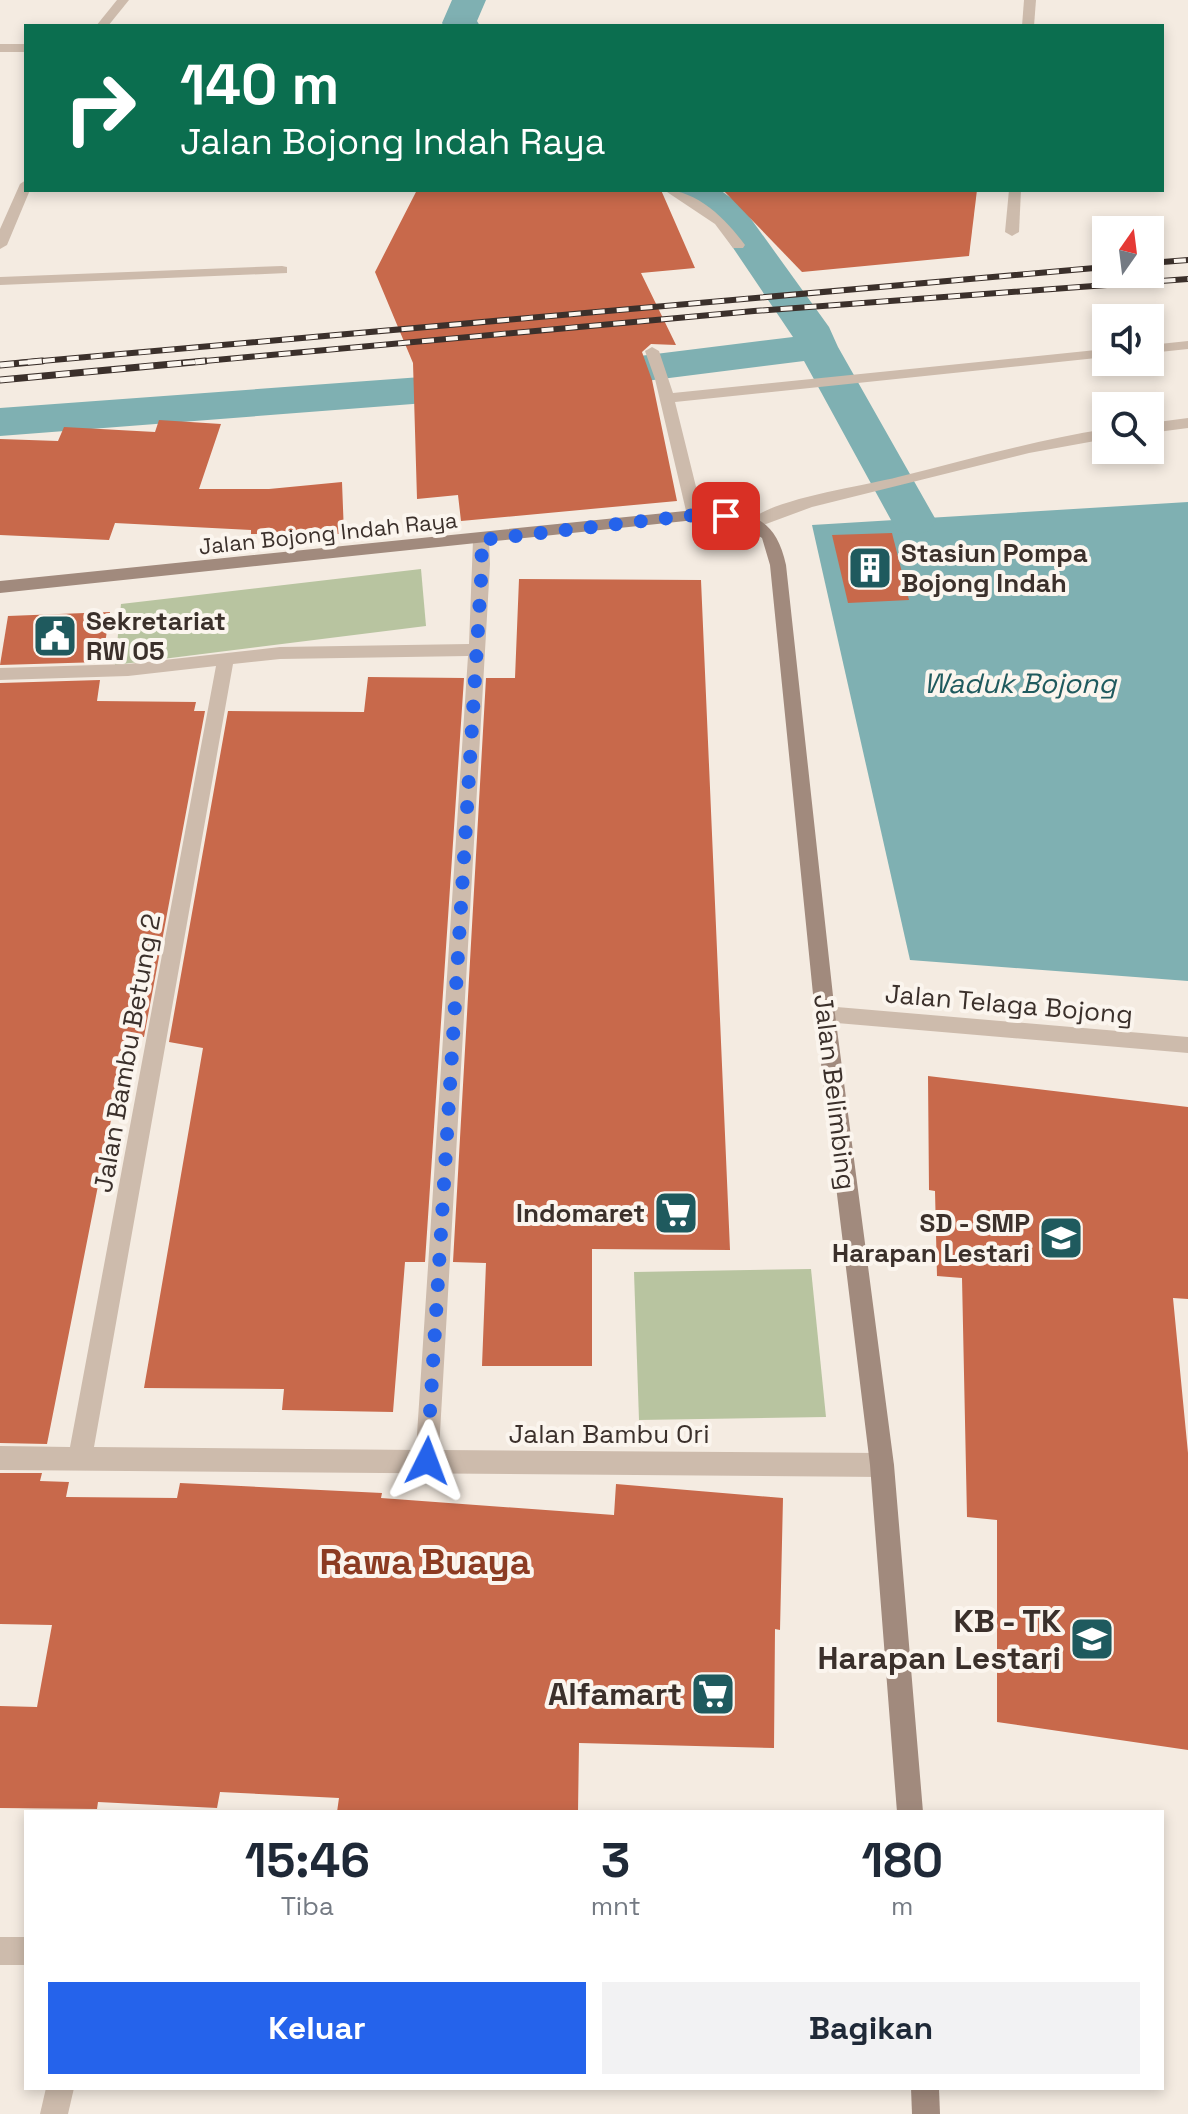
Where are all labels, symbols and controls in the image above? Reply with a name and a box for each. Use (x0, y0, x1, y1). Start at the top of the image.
text: 140 m (180, 49, 339, 120)
icon: right (48, 56, 152, 160)
text: Jalan Bojong Indah Raya (180, 119, 605, 165)
north arrow (1092, 216, 1164, 288)
map controls (1092, 216, 1164, 464)
button: sound (1092, 304, 1164, 376)
button: search (1092, 392, 1164, 464)
pin (692, 482, 760, 550)
icon: arrive (704, 494, 748, 538)
street label: Jalan Bojong Indah Raya (197, 505, 459, 561)
place label: Stasiun Pompa Bojong Indah (901, 536, 1088, 600)
building icon: Stasiun Pompa Bojong Indah (846, 544, 894, 592)
place label: Sekretariat RW 05 (86, 604, 226, 668)
public building icon: Sekretariat RW 05 (31, 612, 79, 660)
water label: Waduk Bojong (924, 665, 1118, 701)
street label: Jalan Bambu Betung 2 (86, 911, 168, 1195)
street label: Jalan Telaga Bojong (884, 976, 1134, 1032)
street label: Jalan Belimbing (806, 992, 864, 1192)
supermarket icon: Indomaret (652, 1189, 700, 1237)
place label: Indomaret (516, 1196, 645, 1230)
place label: SD - SMP Harapan Lestari (832, 1206, 1030, 1270)
school or university icon: SD - SMP Harapan Lestari (1037, 1214, 1085, 1262)
street label: Jalan Bambu Ori (508, 1417, 710, 1451)
position arrow (385, 1419, 469, 1503)
district label: Rawa Buaya (319, 1539, 531, 1585)
place label: KB - TK Harapan Lestari (817, 1601, 1061, 1678)
school or university icon: KB - TK Harapan Lestari (1068, 1615, 1116, 1663)
supermarket icon: Alfamart (689, 1670, 737, 1718)
place label: Alfamart (548, 1674, 682, 1714)
text: 15:46 (245, 1830, 370, 1891)
text: 3 (601, 1830, 630, 1891)
text: 180 (861, 1830, 943, 1891)
text: Tiba (281, 1889, 334, 1923)
text: mnt (591, 1889, 641, 1923)
text: m (891, 1889, 913, 1923)
button: Keluar (48, 1982, 586, 2074)
button: Bagikan (602, 1982, 1140, 2074)

